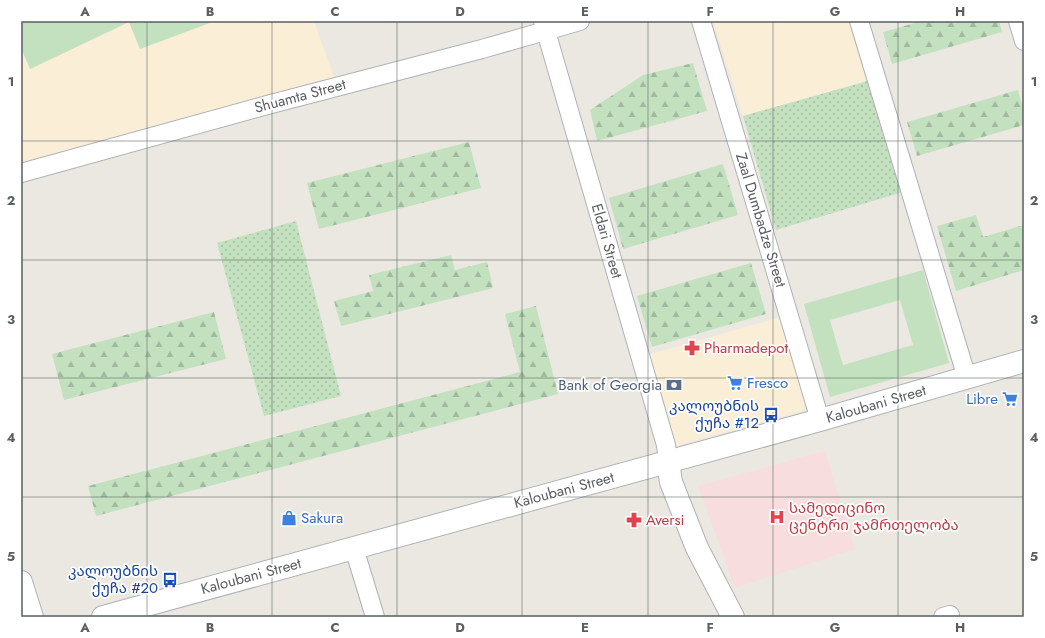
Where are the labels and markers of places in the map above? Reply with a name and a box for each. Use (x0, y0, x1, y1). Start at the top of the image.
place label: Pharmadepot (704, 337, 788, 359)
pharmacy icon: Pharmadepot (683, 339, 701, 357)
place label: Fresco (747, 372, 788, 394)
place label: Bank of Georgia (558, 374, 662, 396)
supermarket icon: Fresco (726, 374, 744, 392)
bank icon: Bank of Georgia (665, 376, 683, 394)
place label: Libre (966, 388, 998, 410)
supermarket icon: Libre (1001, 390, 1019, 408)
place label: კალოუბნის ქუჩა #12 (669, 395, 759, 434)
bus stop icon: კალოუბნის ქუჩა #12 (762, 406, 780, 424)
place label: სამედიცინო ცენტრი ჯამრთელობა (789, 497, 959, 536)
place label: Sakura (301, 507, 343, 529)
hospital icon: სამედიცინო ცენტრი ჯამრთელობა (768, 508, 786, 526)
shop icon: Sakura (280, 509, 298, 527)
place label: Aversi (646, 509, 684, 531)
pharmacy icon: Aversi (625, 511, 643, 529)
place label: კალოუბნის ქუჩა #20 (68, 560, 158, 599)
bus stop icon: კალოუბნის ქუჩა #20 (161, 571, 179, 589)

